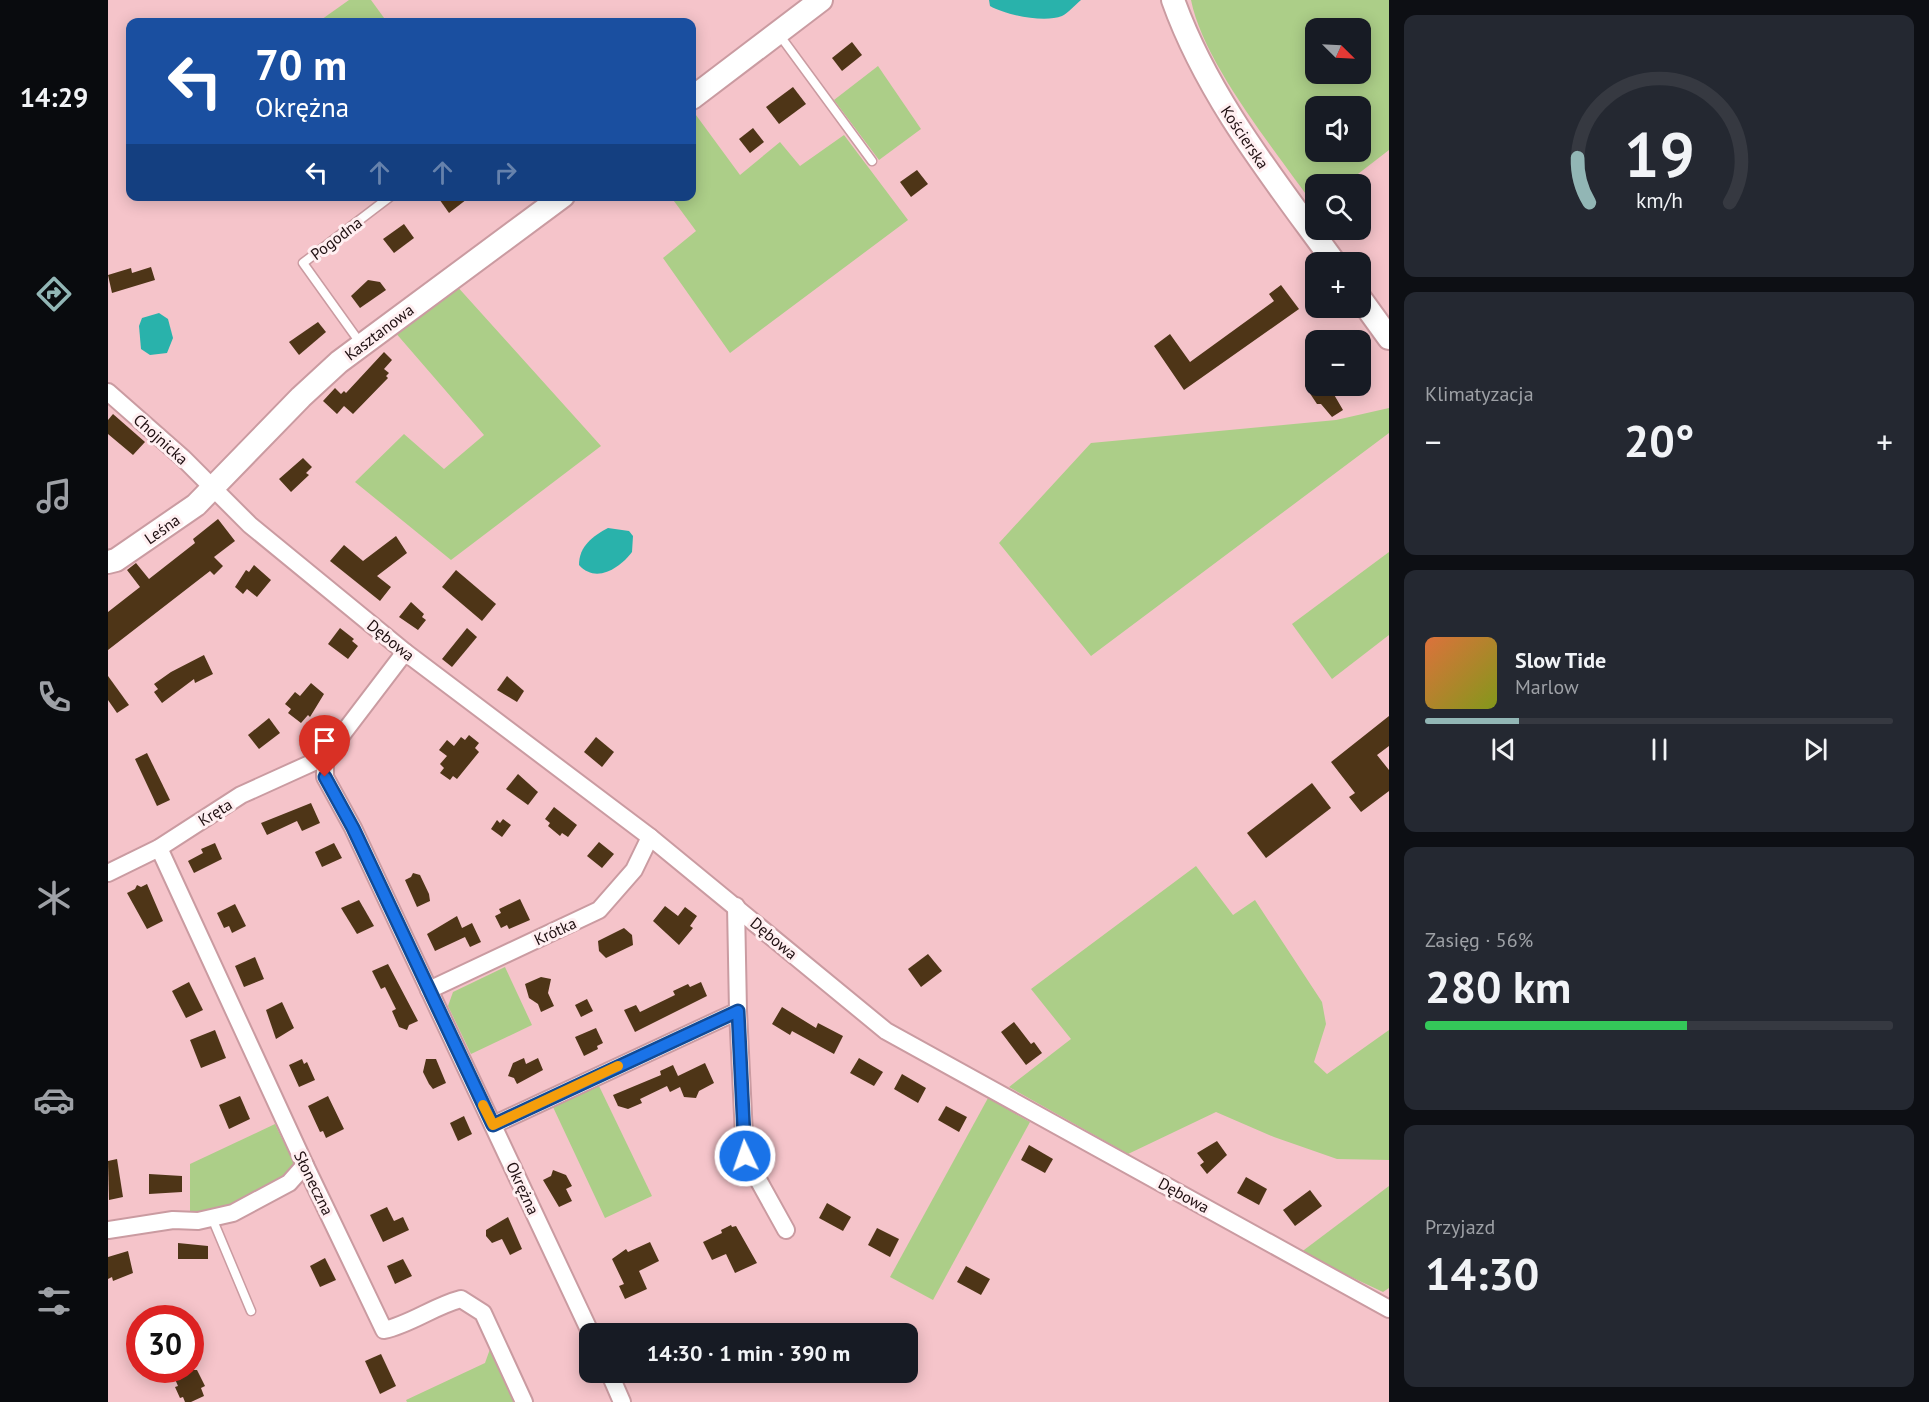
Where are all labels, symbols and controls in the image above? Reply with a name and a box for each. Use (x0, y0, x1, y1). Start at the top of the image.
north arrow (1305, 18, 1371, 84)
map controls (1305, 18, 1371, 396)
text: 70 m (255, 37, 347, 92)
icon: left (156, 42, 234, 120)
text: 14:29 (20, 80, 88, 114)
text: Okrężna (255, 90, 349, 124)
button: sound (1305, 96, 1371, 162)
street label: Kościerska (1217, 102, 1273, 172)
text: 19 (1624, 113, 1694, 194)
icon: left (300, 156, 333, 189)
icon: ahead (363, 156, 396, 189)
icon: ahead (426, 156, 459, 189)
icon: right (489, 156, 522, 189)
button: search (1305, 174, 1371, 240)
text: km/h (1635, 187, 1682, 215)
street label: Pogodna (306, 212, 366, 264)
button: + (1305, 252, 1371, 318)
icon: directions (33, 273, 75, 315)
street label: Kasztanowa (340, 300, 418, 364)
button: − (1305, 330, 1371, 396)
text: Klimatyzacja (1425, 381, 1534, 407)
street label: Chojnicka (130, 409, 192, 469)
text: 20° (1624, 411, 1694, 469)
text: − (1425, 420, 1442, 463)
text: + (1876, 420, 1893, 463)
icon: music (33, 475, 75, 517)
street label: Leśna (140, 510, 184, 548)
street label: Dębowa (363, 615, 419, 665)
text: Slow Tide (1515, 646, 1606, 674)
text: Marlow (1515, 674, 1579, 700)
icon: phone (33, 676, 75, 718)
pin (299, 715, 350, 777)
icon: arrive (308, 724, 341, 757)
icon: previous (1487, 733, 1520, 766)
icon: pause (1643, 733, 1676, 766)
icon: next (1799, 733, 1832, 766)
street label: Kręta (194, 794, 236, 830)
icon: climate (33, 877, 75, 919)
street label: Krótka (531, 913, 579, 949)
street label: Dębowa (746, 913, 802, 963)
text: Zasięg · 56% (1425, 927, 1533, 953)
text: 280 km (1425, 957, 1571, 1015)
icon: car (33, 1079, 75, 1121)
position arrow (713, 1124, 777, 1188)
street label: Słoneczna (290, 1147, 338, 1219)
street label: Okrężna (502, 1158, 544, 1218)
street label: Dębowa (1155, 1173, 1213, 1217)
text: Przyjazd (1425, 1214, 1495, 1240)
text: 14:30 (1425, 1244, 1539, 1302)
icon: filters (33, 1280, 75, 1322)
speed limit sign: 30 (126, 1305, 204, 1383)
text: 14:30 · 1 min · 390 m (647, 1339, 850, 1367)

